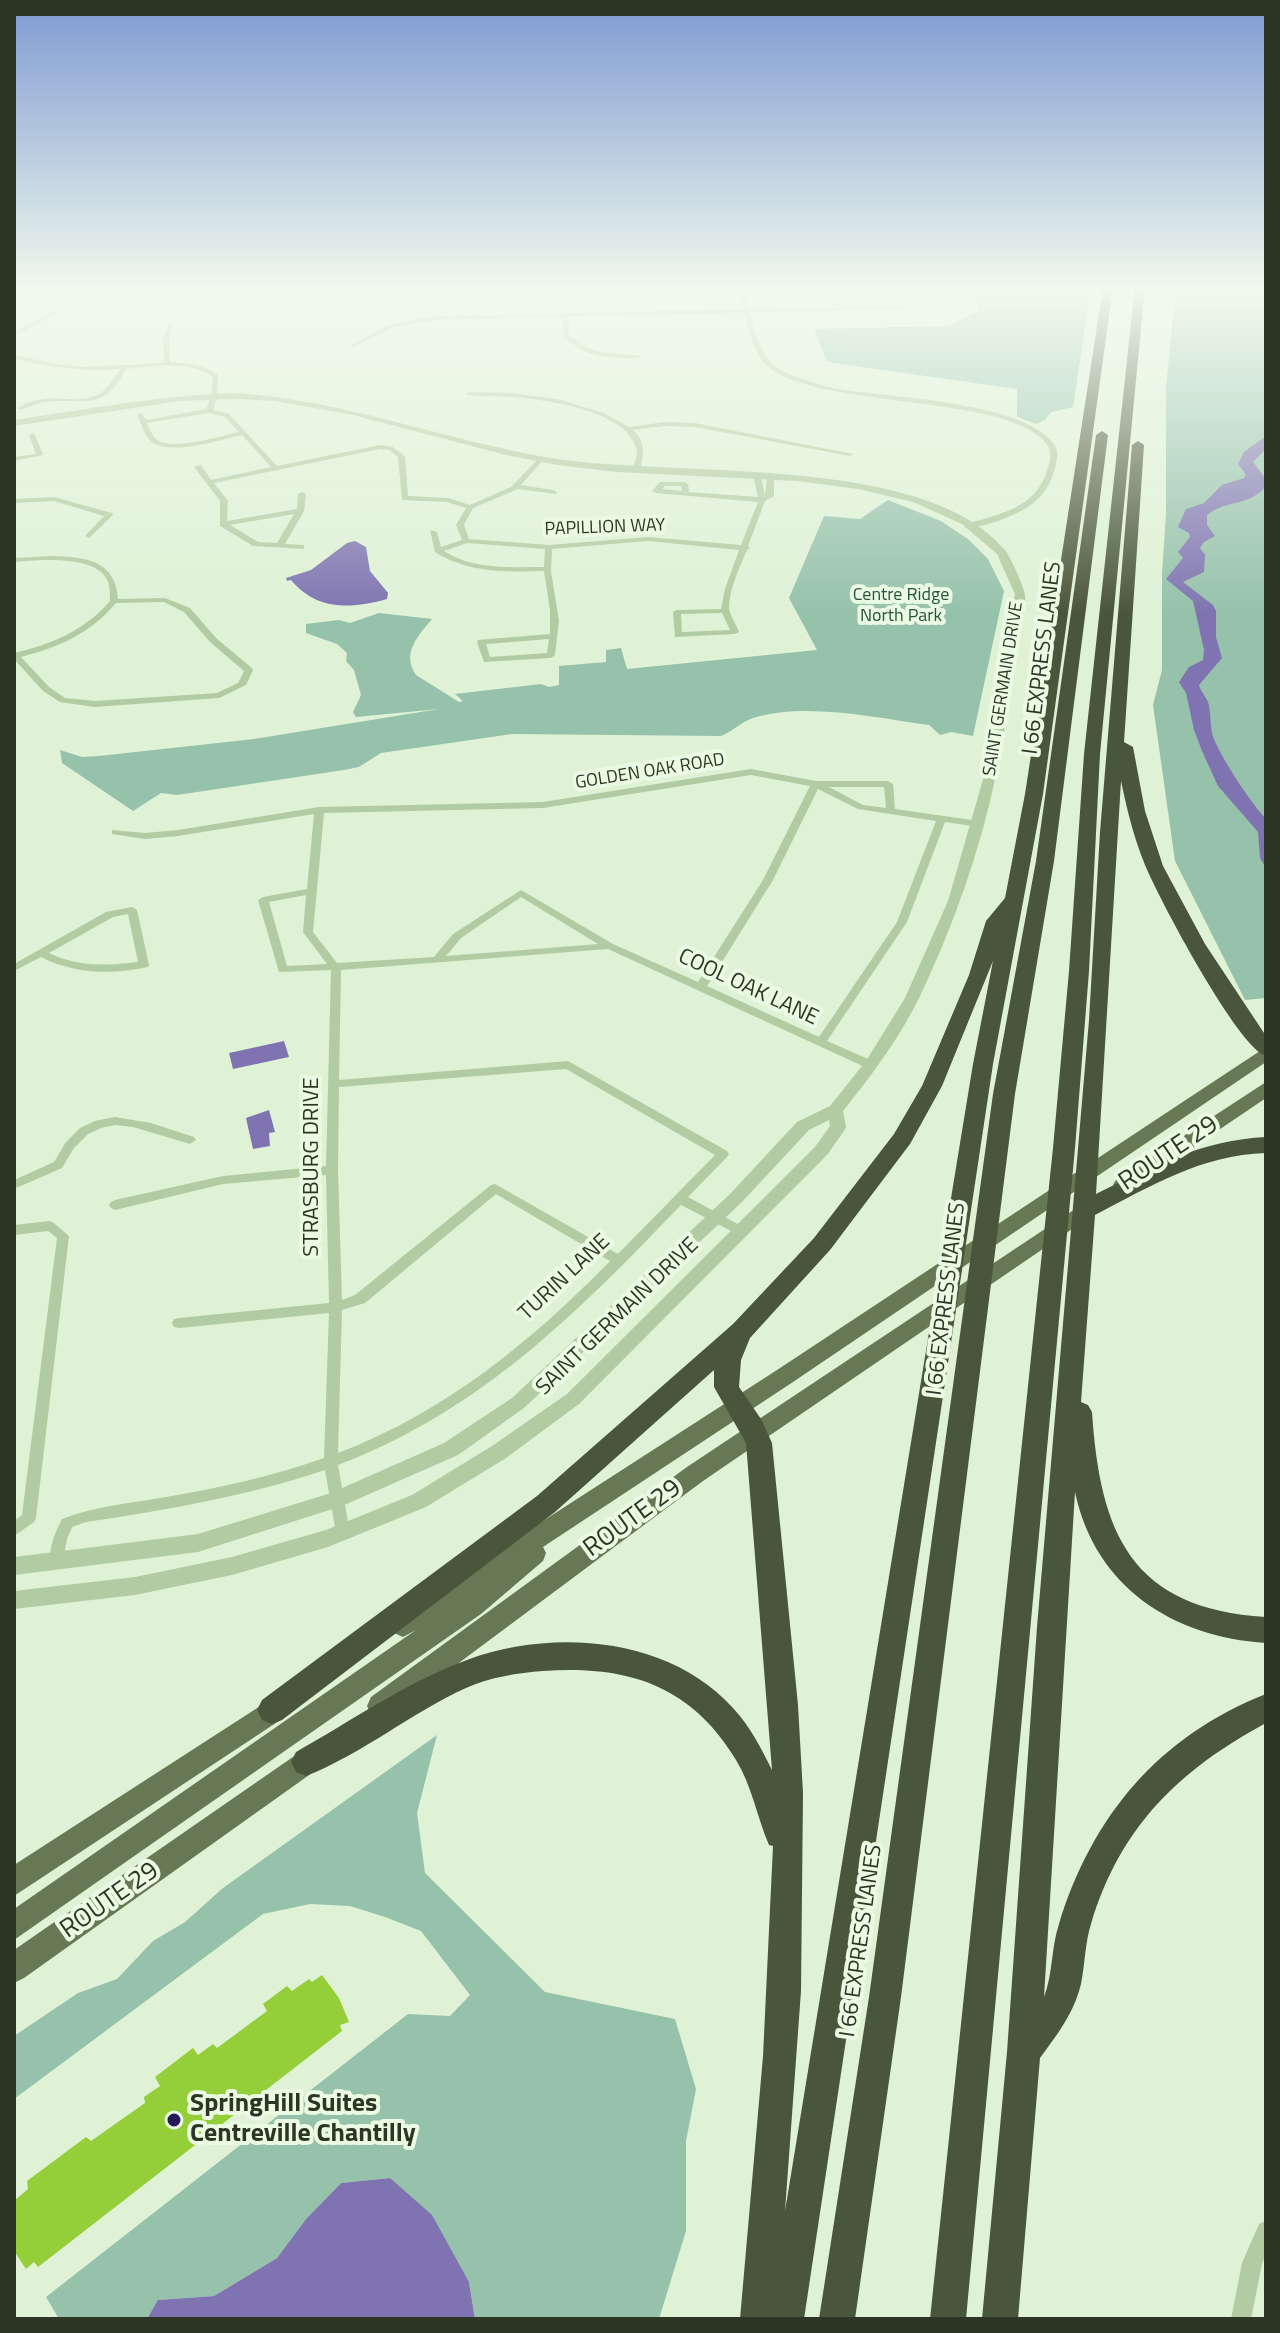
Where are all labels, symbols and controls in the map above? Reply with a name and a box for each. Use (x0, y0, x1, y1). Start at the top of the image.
street label: PAPILLION WAY (544, 515, 666, 541)
street label: I 66 EXPRESS LANES (1018, 560, 1068, 756)
park label: Centre Ridge North Park (853, 585, 949, 628)
street label: SAINT GERMAIN DRIVE (980, 600, 1028, 778)
street label: GOLDEN OAK ROAD (574, 750, 726, 794)
street label: COOL OAK LANE (674, 944, 822, 1032)
street label: STRASBURG DRIVE (300, 1077, 326, 1257)
street label: ROUTE 29 (1114, 1110, 1224, 1198)
street label: I 66 EXPRESS LANES (922, 1201, 972, 1397)
street label: TURIN LANE (514, 1229, 616, 1327)
street label: SAINT GERMAIN DRIVE (531, 1233, 705, 1401)
street label: ROUTE 29 (578, 1473, 688, 1565)
street label: I 66 EXPRESS LANES (835, 1843, 889, 2039)
street label: ROUTE 29 (55, 1856, 165, 1946)
place label: SpringHill Suites Centreville Chantilly (190, 2089, 416, 2150)
marker: SpringHill Suites Centreville Chantilly (165, 2111, 183, 2129)

